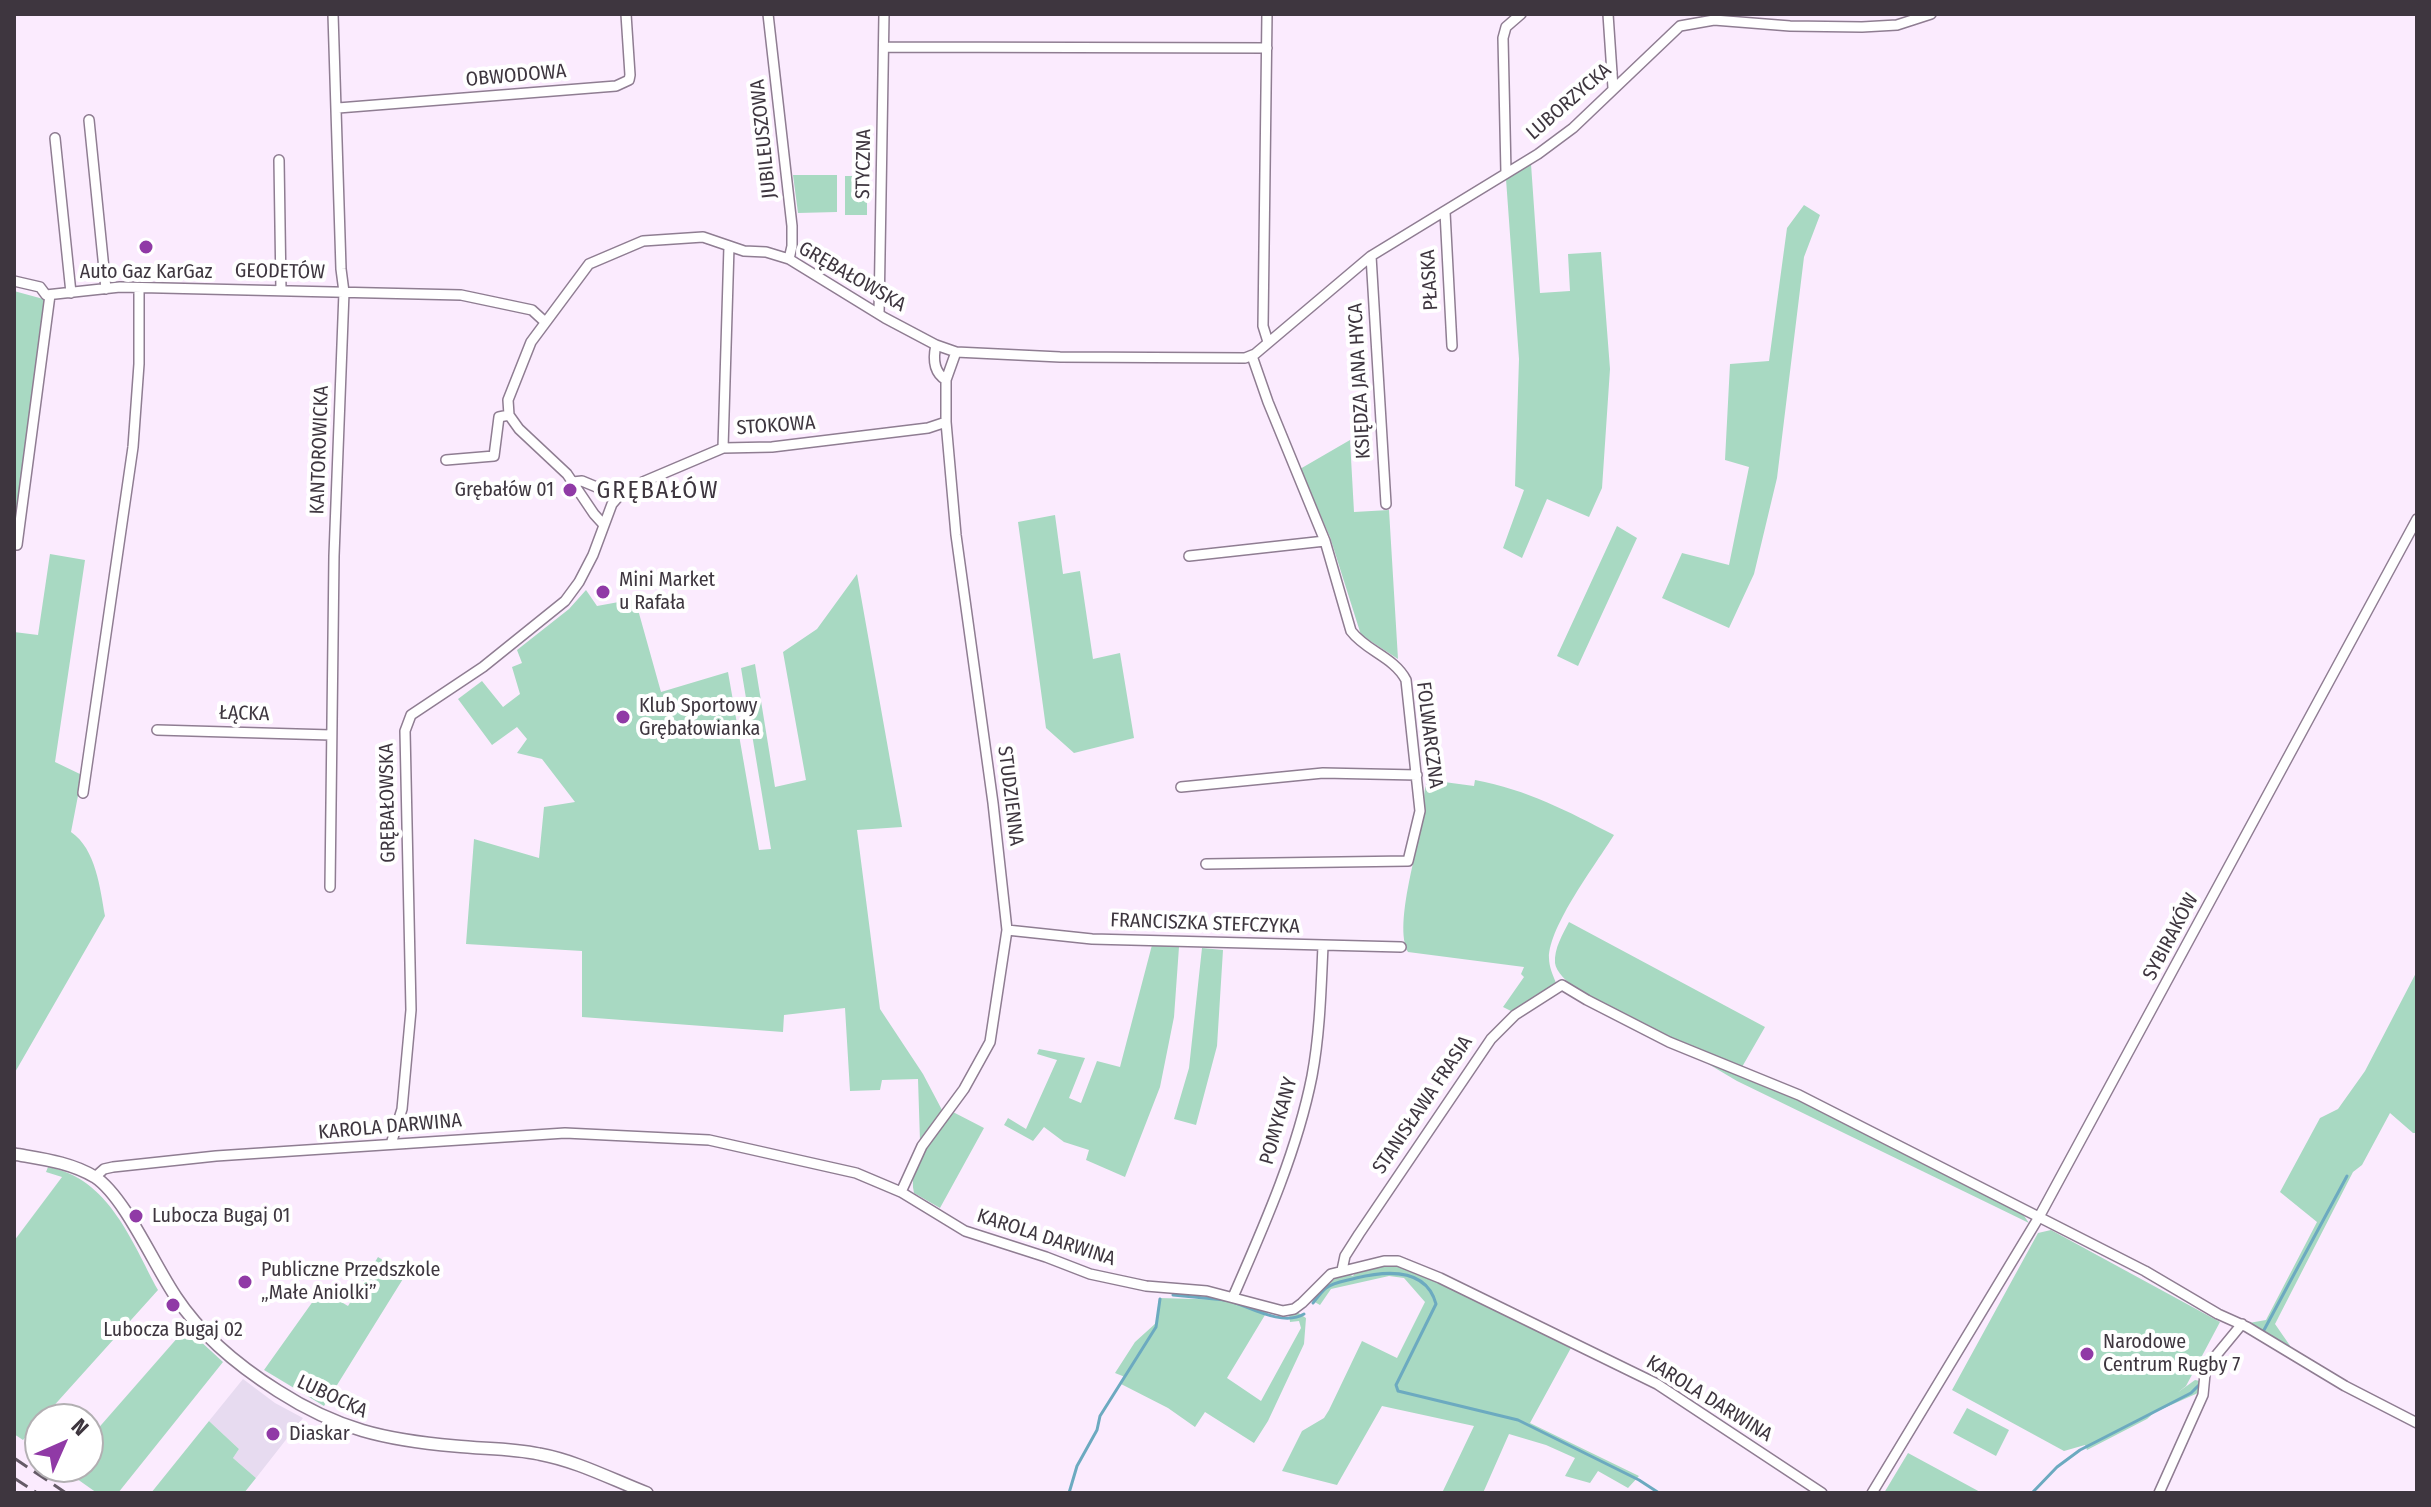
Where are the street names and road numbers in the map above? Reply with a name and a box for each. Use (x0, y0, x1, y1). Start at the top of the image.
street label: LUBORZYCKA (1522, 59, 1616, 145)
street label: OBWODOWA (465, 60, 567, 92)
street label: JUBILEUSZOWA (746, 78, 782, 200)
street label: STYCZNA (851, 129, 877, 199)
street label: GRĘBAŁOWSKA (794, 237, 910, 317)
street label: PŁASKA (1416, 249, 1444, 311)
street label: GEODETÓW (235, 259, 325, 285)
street label: KSIĘDZA JANA HYCA (1344, 302, 1376, 460)
street label: KANTOROWICKA (306, 385, 334, 515)
street label: STOKOWA (736, 411, 816, 441)
street label: FOLWARCZNA (1411, 680, 1447, 790)
street label: ŁĄCKA (218, 701, 270, 727)
street label: GRĘBAŁOWSKA (375, 743, 401, 863)
street label: STUDZIENNA (992, 745, 1028, 847)
street label: SYBIRAKÓW (2138, 889, 2204, 985)
street label: FRANCISZKA STEFCZYKA (1110, 909, 1300, 939)
street label: STANISŁAWA FRASIA (1368, 1031, 1478, 1179)
street label: POMYKANY (1255, 1074, 1303, 1168)
street label: KAROLA DARWINA (317, 1109, 463, 1145)
street label: KAROLA DARWINA (974, 1204, 1118, 1272)
street label: KAROLA DARWINA (1642, 1351, 1776, 1447)
street label: LUBOCKA (293, 1370, 371, 1424)

